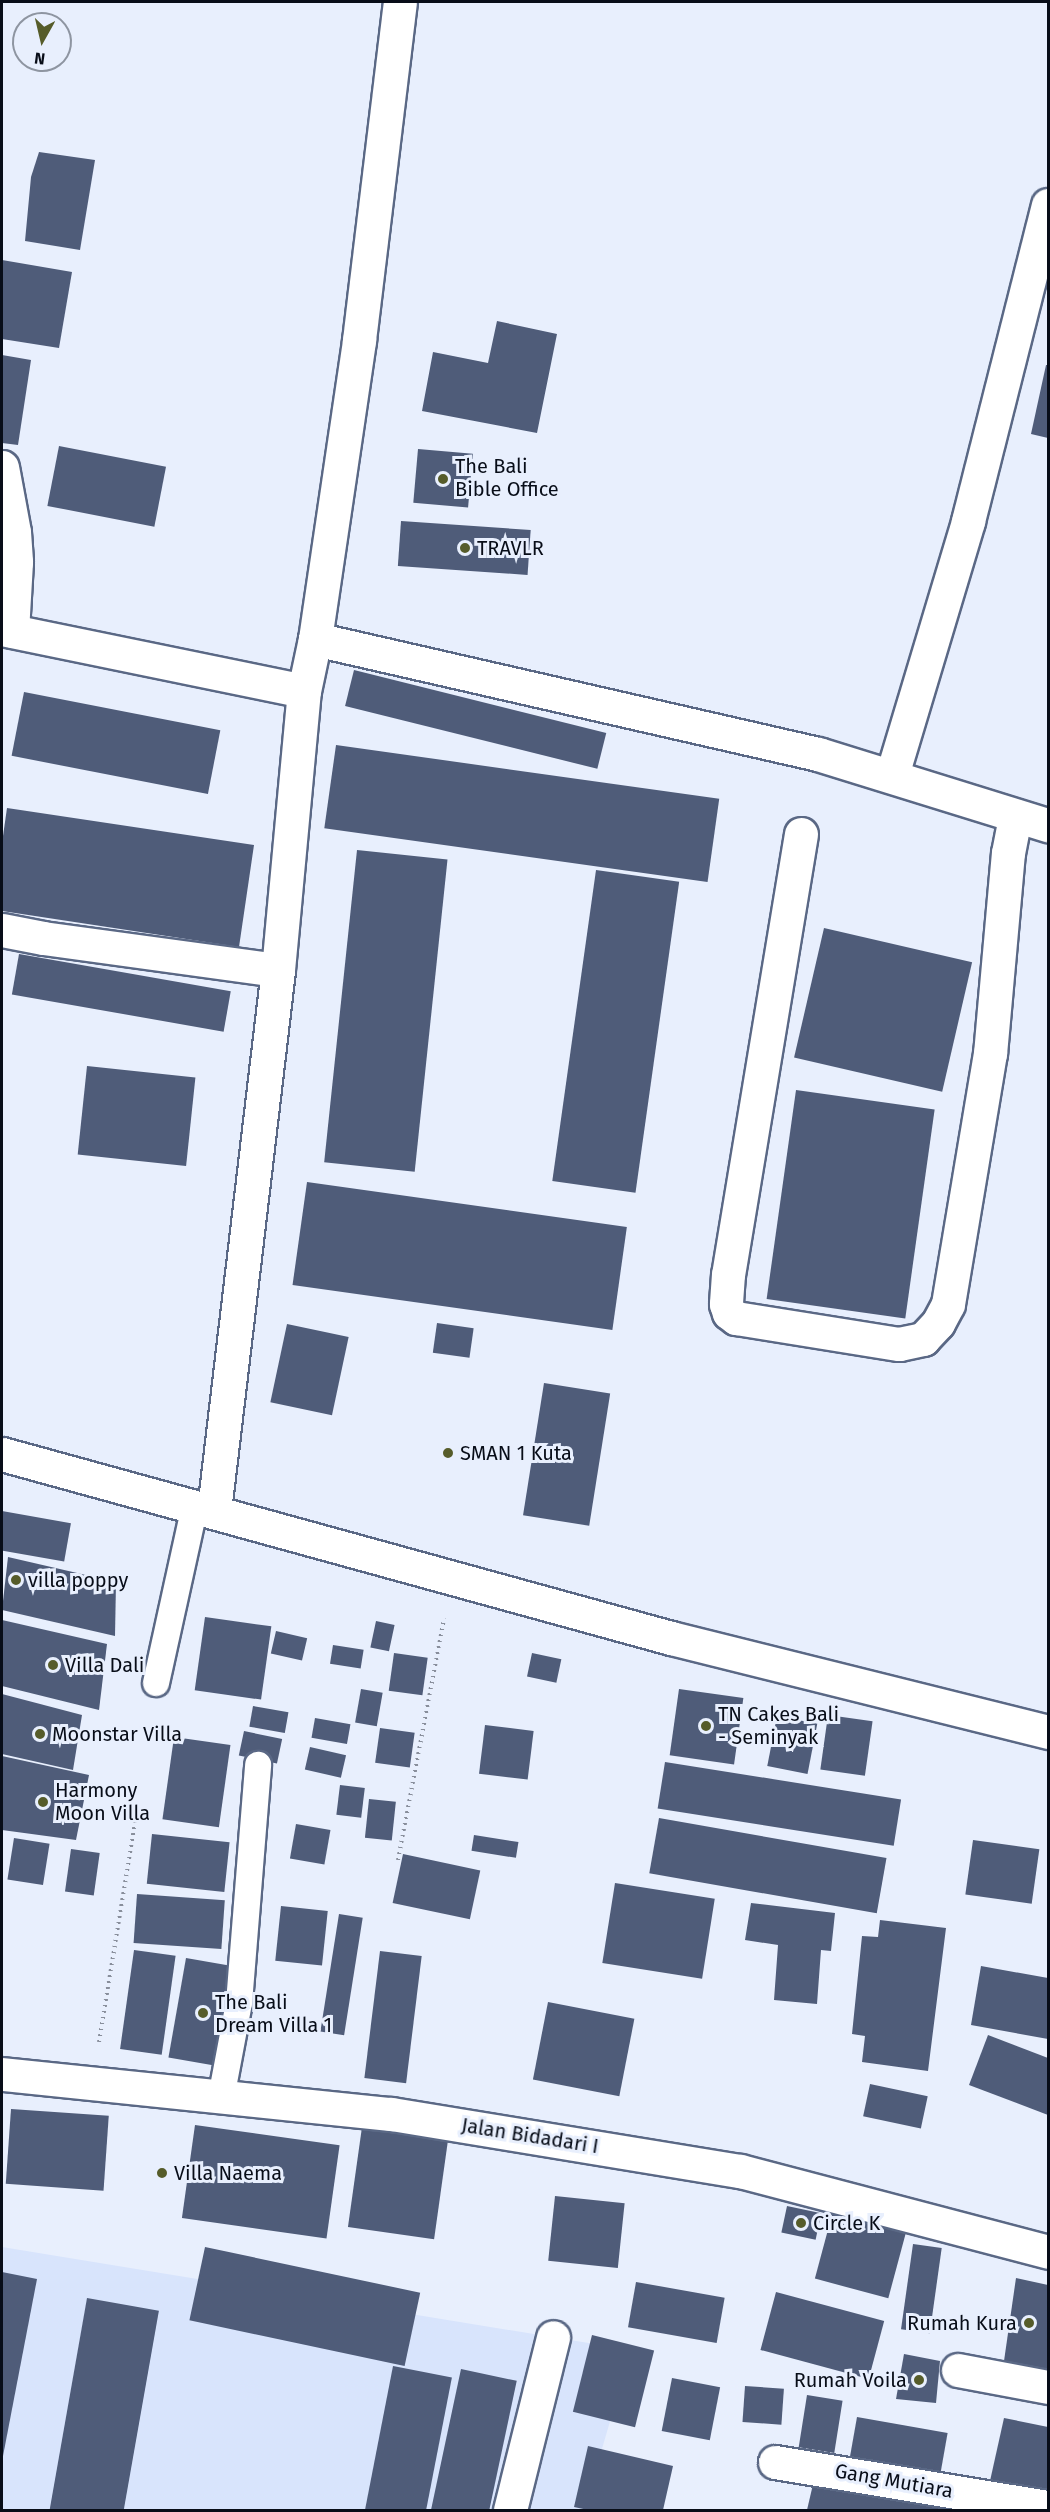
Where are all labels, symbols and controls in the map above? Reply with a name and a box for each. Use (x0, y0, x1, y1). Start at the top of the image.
north arrow (12, 12, 72, 72)
text: N (33, 48, 46, 68)
place label: The Bali Bible Office (455, 455, 559, 502)
marker: The Bali Bible Office (436, 472, 450, 486)
place label: TRAVLR (477, 536, 544, 560)
marker: TRAVLR (458, 541, 472, 555)
place label: SMAN 1 Kuta (460, 1441, 572, 1465)
marker: SMAN 1 Kuta (441, 1446, 455, 1460)
place label: villa poppy (28, 1568, 128, 1592)
marker: villa poppy (9, 1573, 23, 1587)
place label: Villa Dali (65, 1653, 144, 1677)
marker: Villa Dali (46, 1658, 60, 1672)
place label: TN Cakes Bali - Seminyak (718, 1702, 839, 1749)
marker: TN Cakes Bali - Seminyak (699, 1719, 713, 1733)
place label: Moonstar Villa (52, 1722, 182, 1746)
marker: Moonstar Villa (33, 1727, 47, 1741)
place label: Harmony Moon Villa (55, 1778, 150, 1825)
marker: Harmony Moon Villa (36, 1795, 50, 1809)
place label: The Bali Dream Villa 1 (215, 1990, 332, 2037)
marker: The Bali Dream Villa 1 (196, 2006, 210, 2020)
street label: Jalan Bidadari I (460, 2113, 600, 2159)
place label: Villa Naema (174, 2161, 282, 2185)
marker: Villa Naema (155, 2166, 169, 2180)
place label: Circle K (813, 2211, 880, 2235)
marker: Circle K (794, 2216, 808, 2230)
place label: Rumah Kura (907, 2311, 1017, 2335)
marker: Rumah Kura (1022, 2316, 1036, 2330)
place label: Rumah Voila (794, 2368, 907, 2392)
marker: Rumah Voila (912, 2373, 926, 2387)
street label: Gang Mutiara (833, 2459, 955, 2503)

